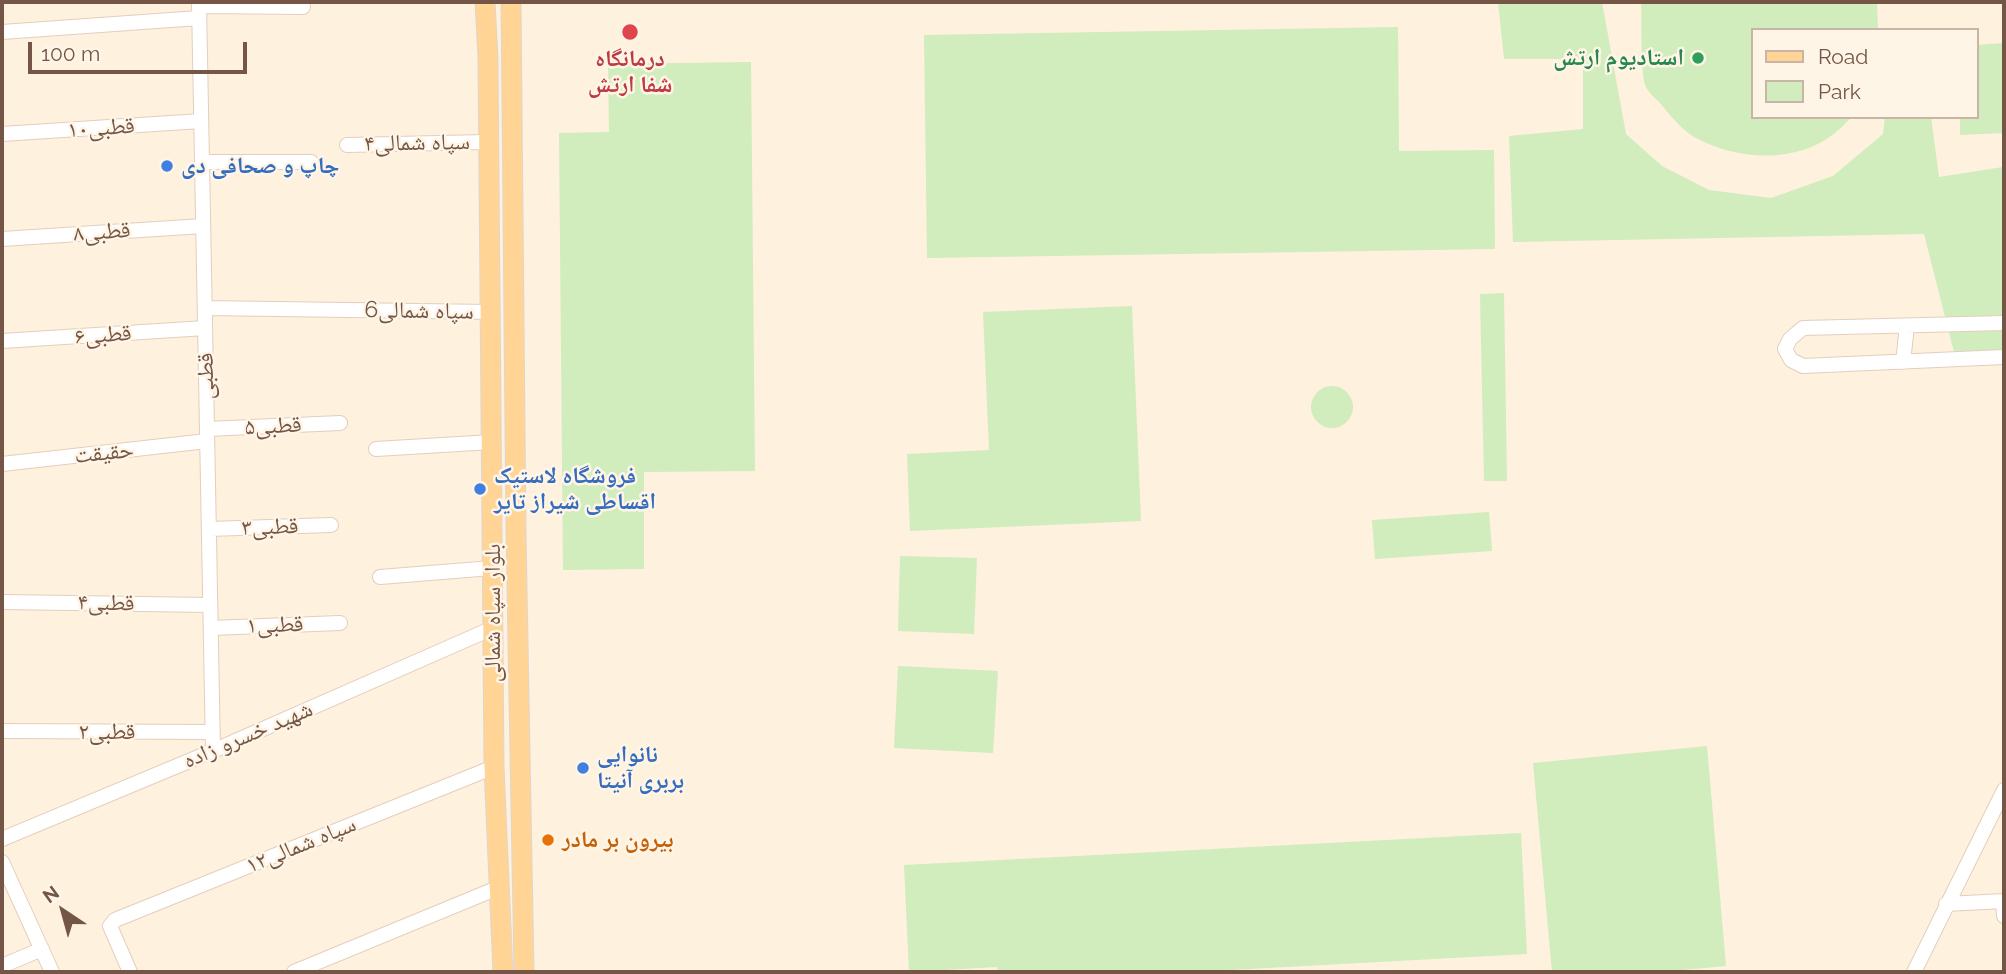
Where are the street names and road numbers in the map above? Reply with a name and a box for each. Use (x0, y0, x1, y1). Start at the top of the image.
street label: قطبی۱۰ (66, 112, 136, 144)
street label: سپاه شمالی۴ (364, 128, 470, 158)
street label: قطبی۸ (73, 216, 131, 248)
street label: 6سپاه شمالی (364, 296, 474, 326)
street label: قطبی۶ (74, 319, 132, 351)
street label: قطبی (192, 352, 220, 400)
street label: قطبی۵ (244, 411, 302, 441)
street label: حقیقت (73, 436, 135, 470)
street label: قطبی۳ (241, 512, 299, 542)
street label: بلوار سپاه شمالی (479, 544, 507, 682)
street label: قطبی۴ (77, 589, 135, 617)
street label: قطبی۱ (246, 610, 304, 640)
street label: شهید خسرو زاده (179, 695, 317, 775)
street label: قطبی۲ (79, 718, 135, 746)
street label: سپاه شمالی۱۲ (242, 810, 360, 880)

